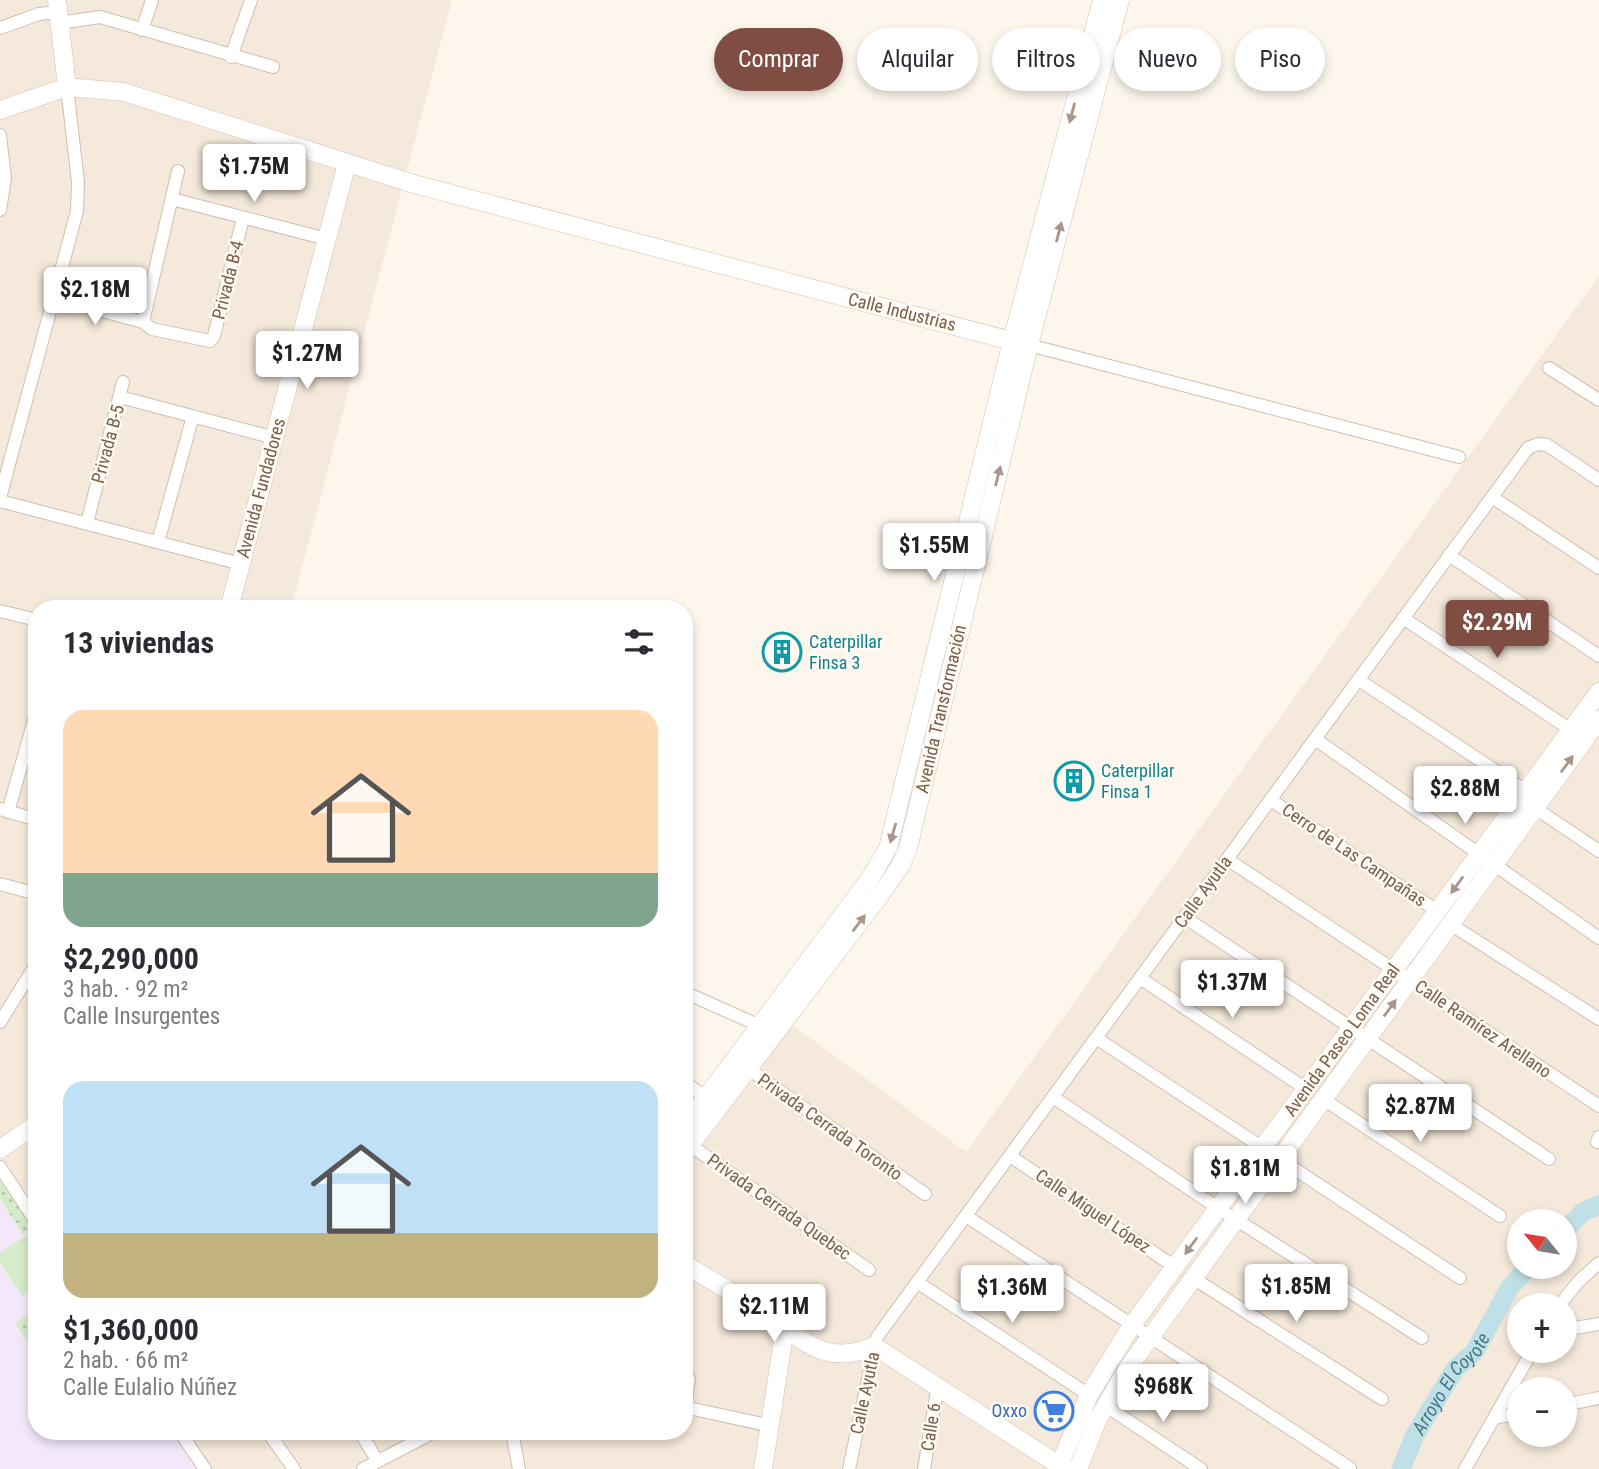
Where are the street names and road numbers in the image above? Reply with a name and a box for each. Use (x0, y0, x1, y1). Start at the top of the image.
street label: Privada B-4 (208, 238, 247, 322)
street label: Calle Industrias (846, 288, 958, 335)
street label: Privada B-5 (87, 402, 128, 486)
street label: Avenida Fundadores (232, 416, 289, 560)
street label: Avenida Transformación (911, 623, 970, 795)
street label: Cerro de Las Campañas (1278, 799, 1430, 911)
street label: Calle Ayutla (1169, 852, 1236, 932)
street label: Avenida Paseo Loma Real (1279, 959, 1404, 1120)
street label: Calle Ramírez Arellano (1411, 975, 1556, 1082)
street label: Privada Cerrada Toronto (754, 1069, 907, 1184)
street label: Privada Cerrada Quebec (703, 1149, 855, 1264)
street label: Calle Miguel López (1032, 1164, 1155, 1257)
street label: Calle Ayutla (846, 1350, 884, 1436)
street label: Calle 6 (916, 1401, 945, 1453)

